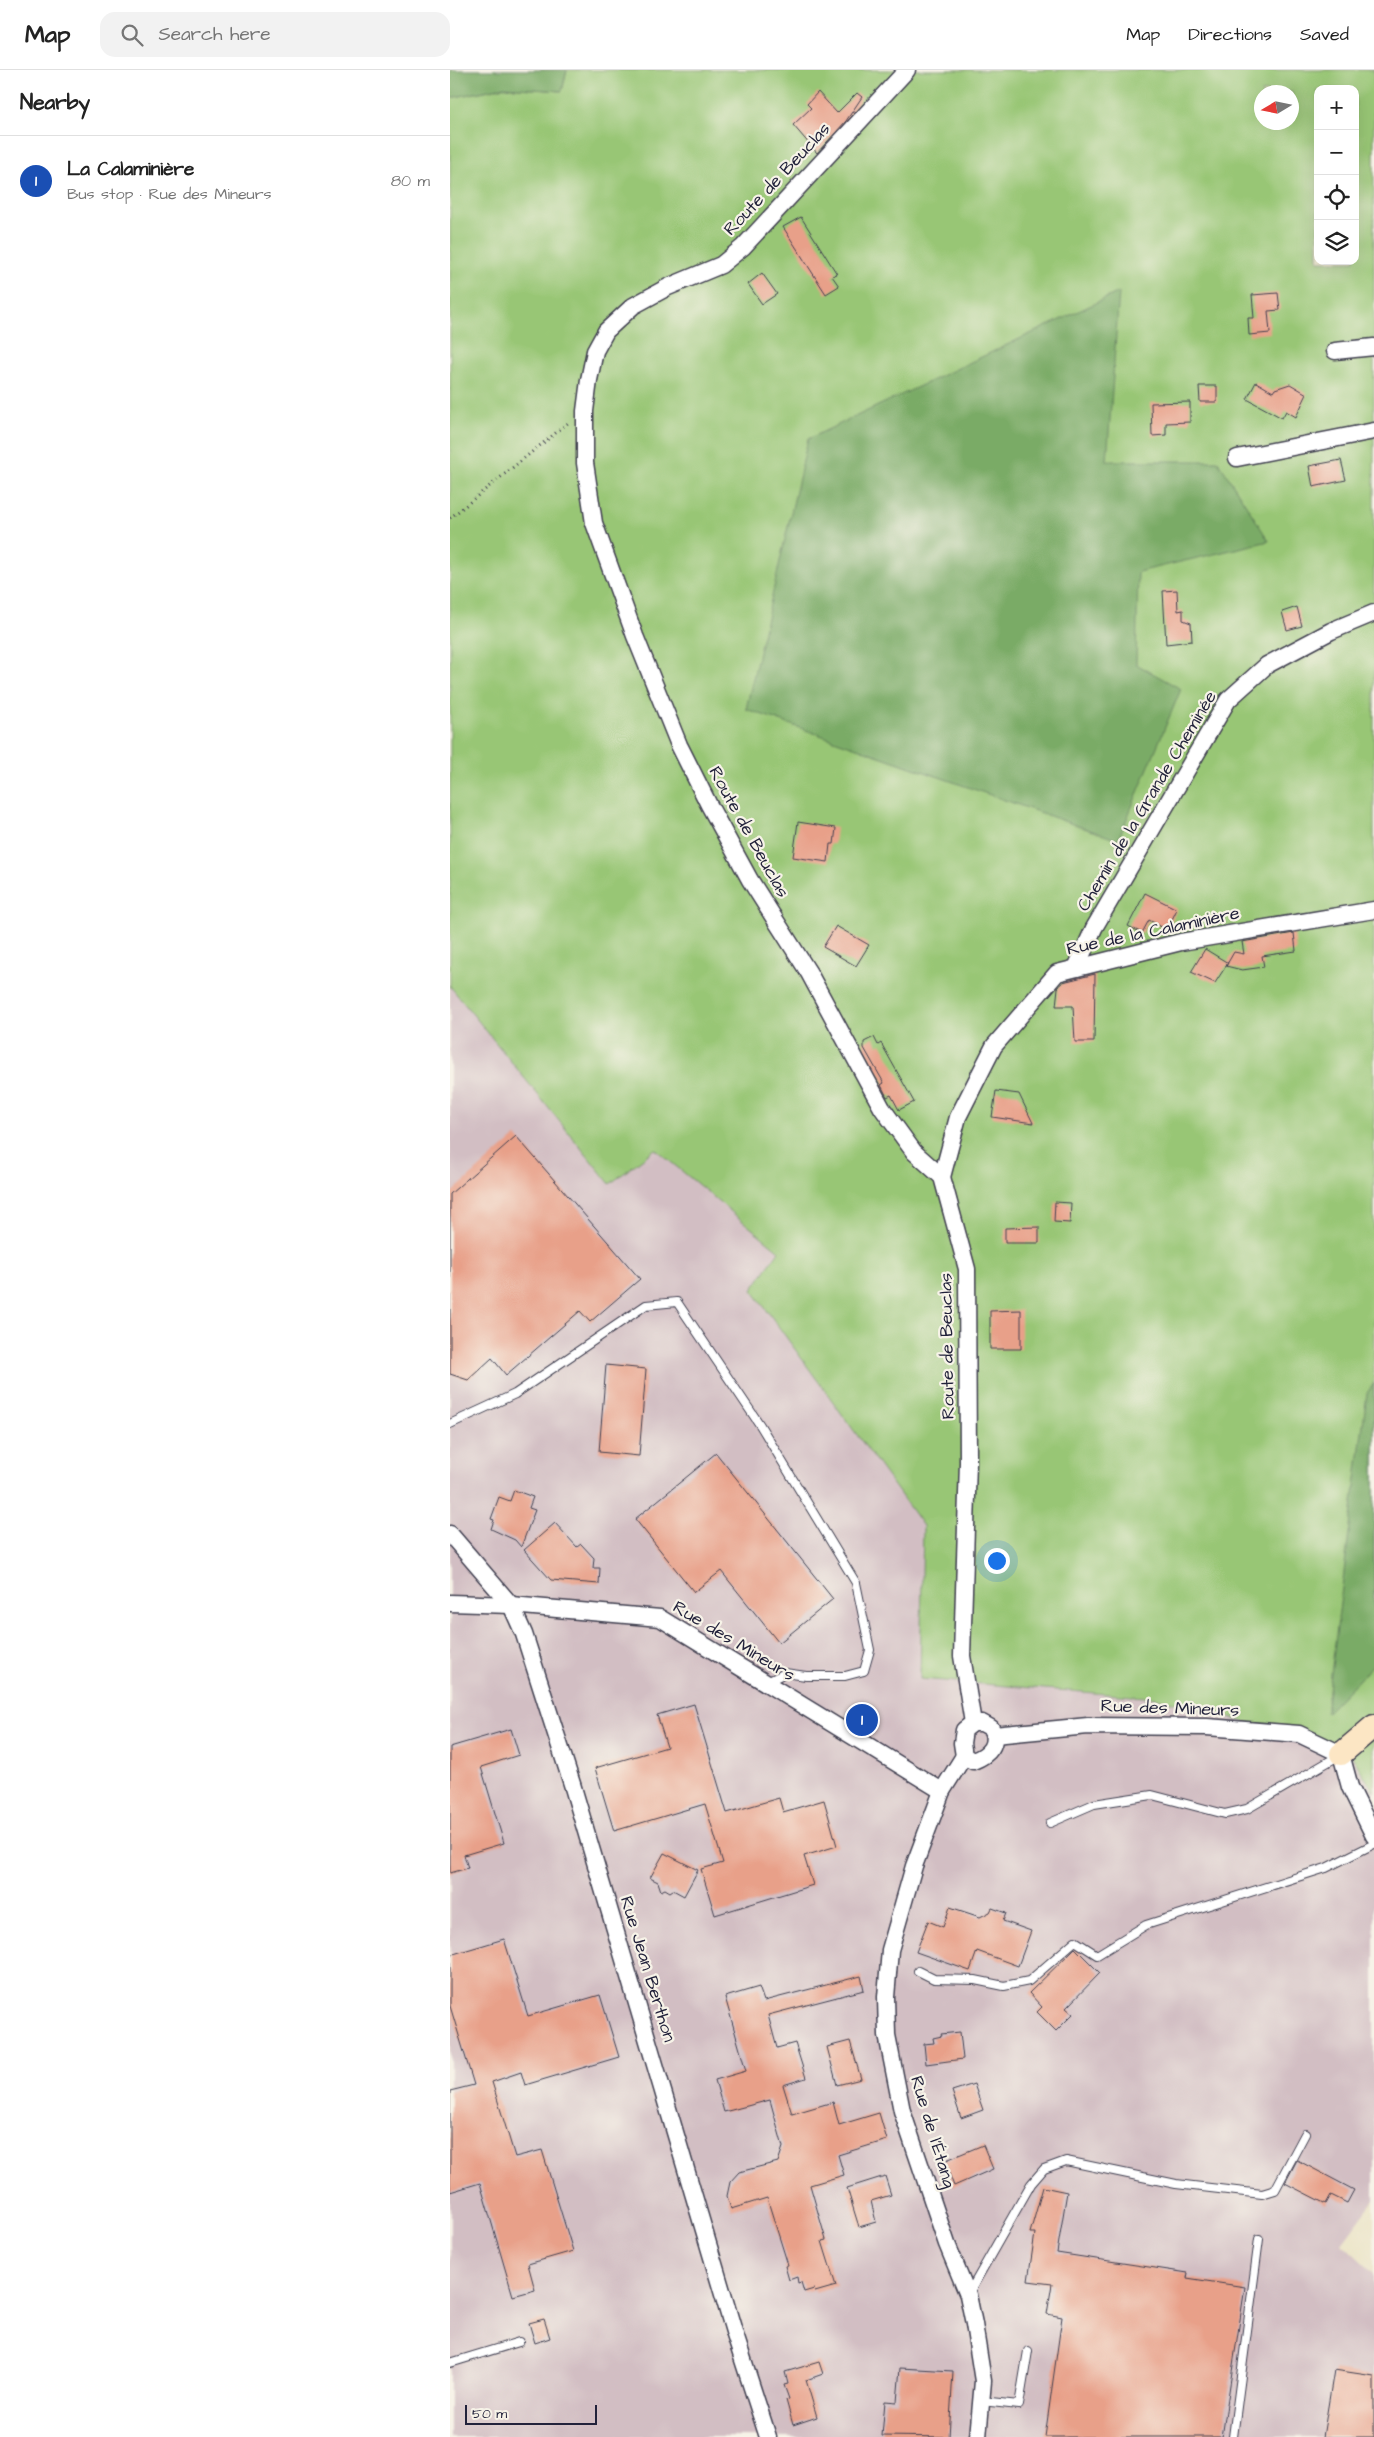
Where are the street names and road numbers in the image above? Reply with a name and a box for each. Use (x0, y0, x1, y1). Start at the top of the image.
street label: Route de Beuclas (718, 117, 836, 241)
street label: Chemin de la Grande Cheminée (1071, 686, 1223, 916)
street label: Route de Beuclas (703, 762, 795, 902)
street label: Rue de la Calaminière (1064, 900, 1242, 962)
street label: Route de Beuclas (933, 1272, 961, 1420)
street label: Rue des Mineurs (668, 1595, 800, 1687)
street label: Rue des Mineurs (1100, 1693, 1240, 1723)
street label: Rue Jean Berthon (614, 1893, 682, 2045)
street label: Rue de l'Étang (903, 2073, 962, 2192)

